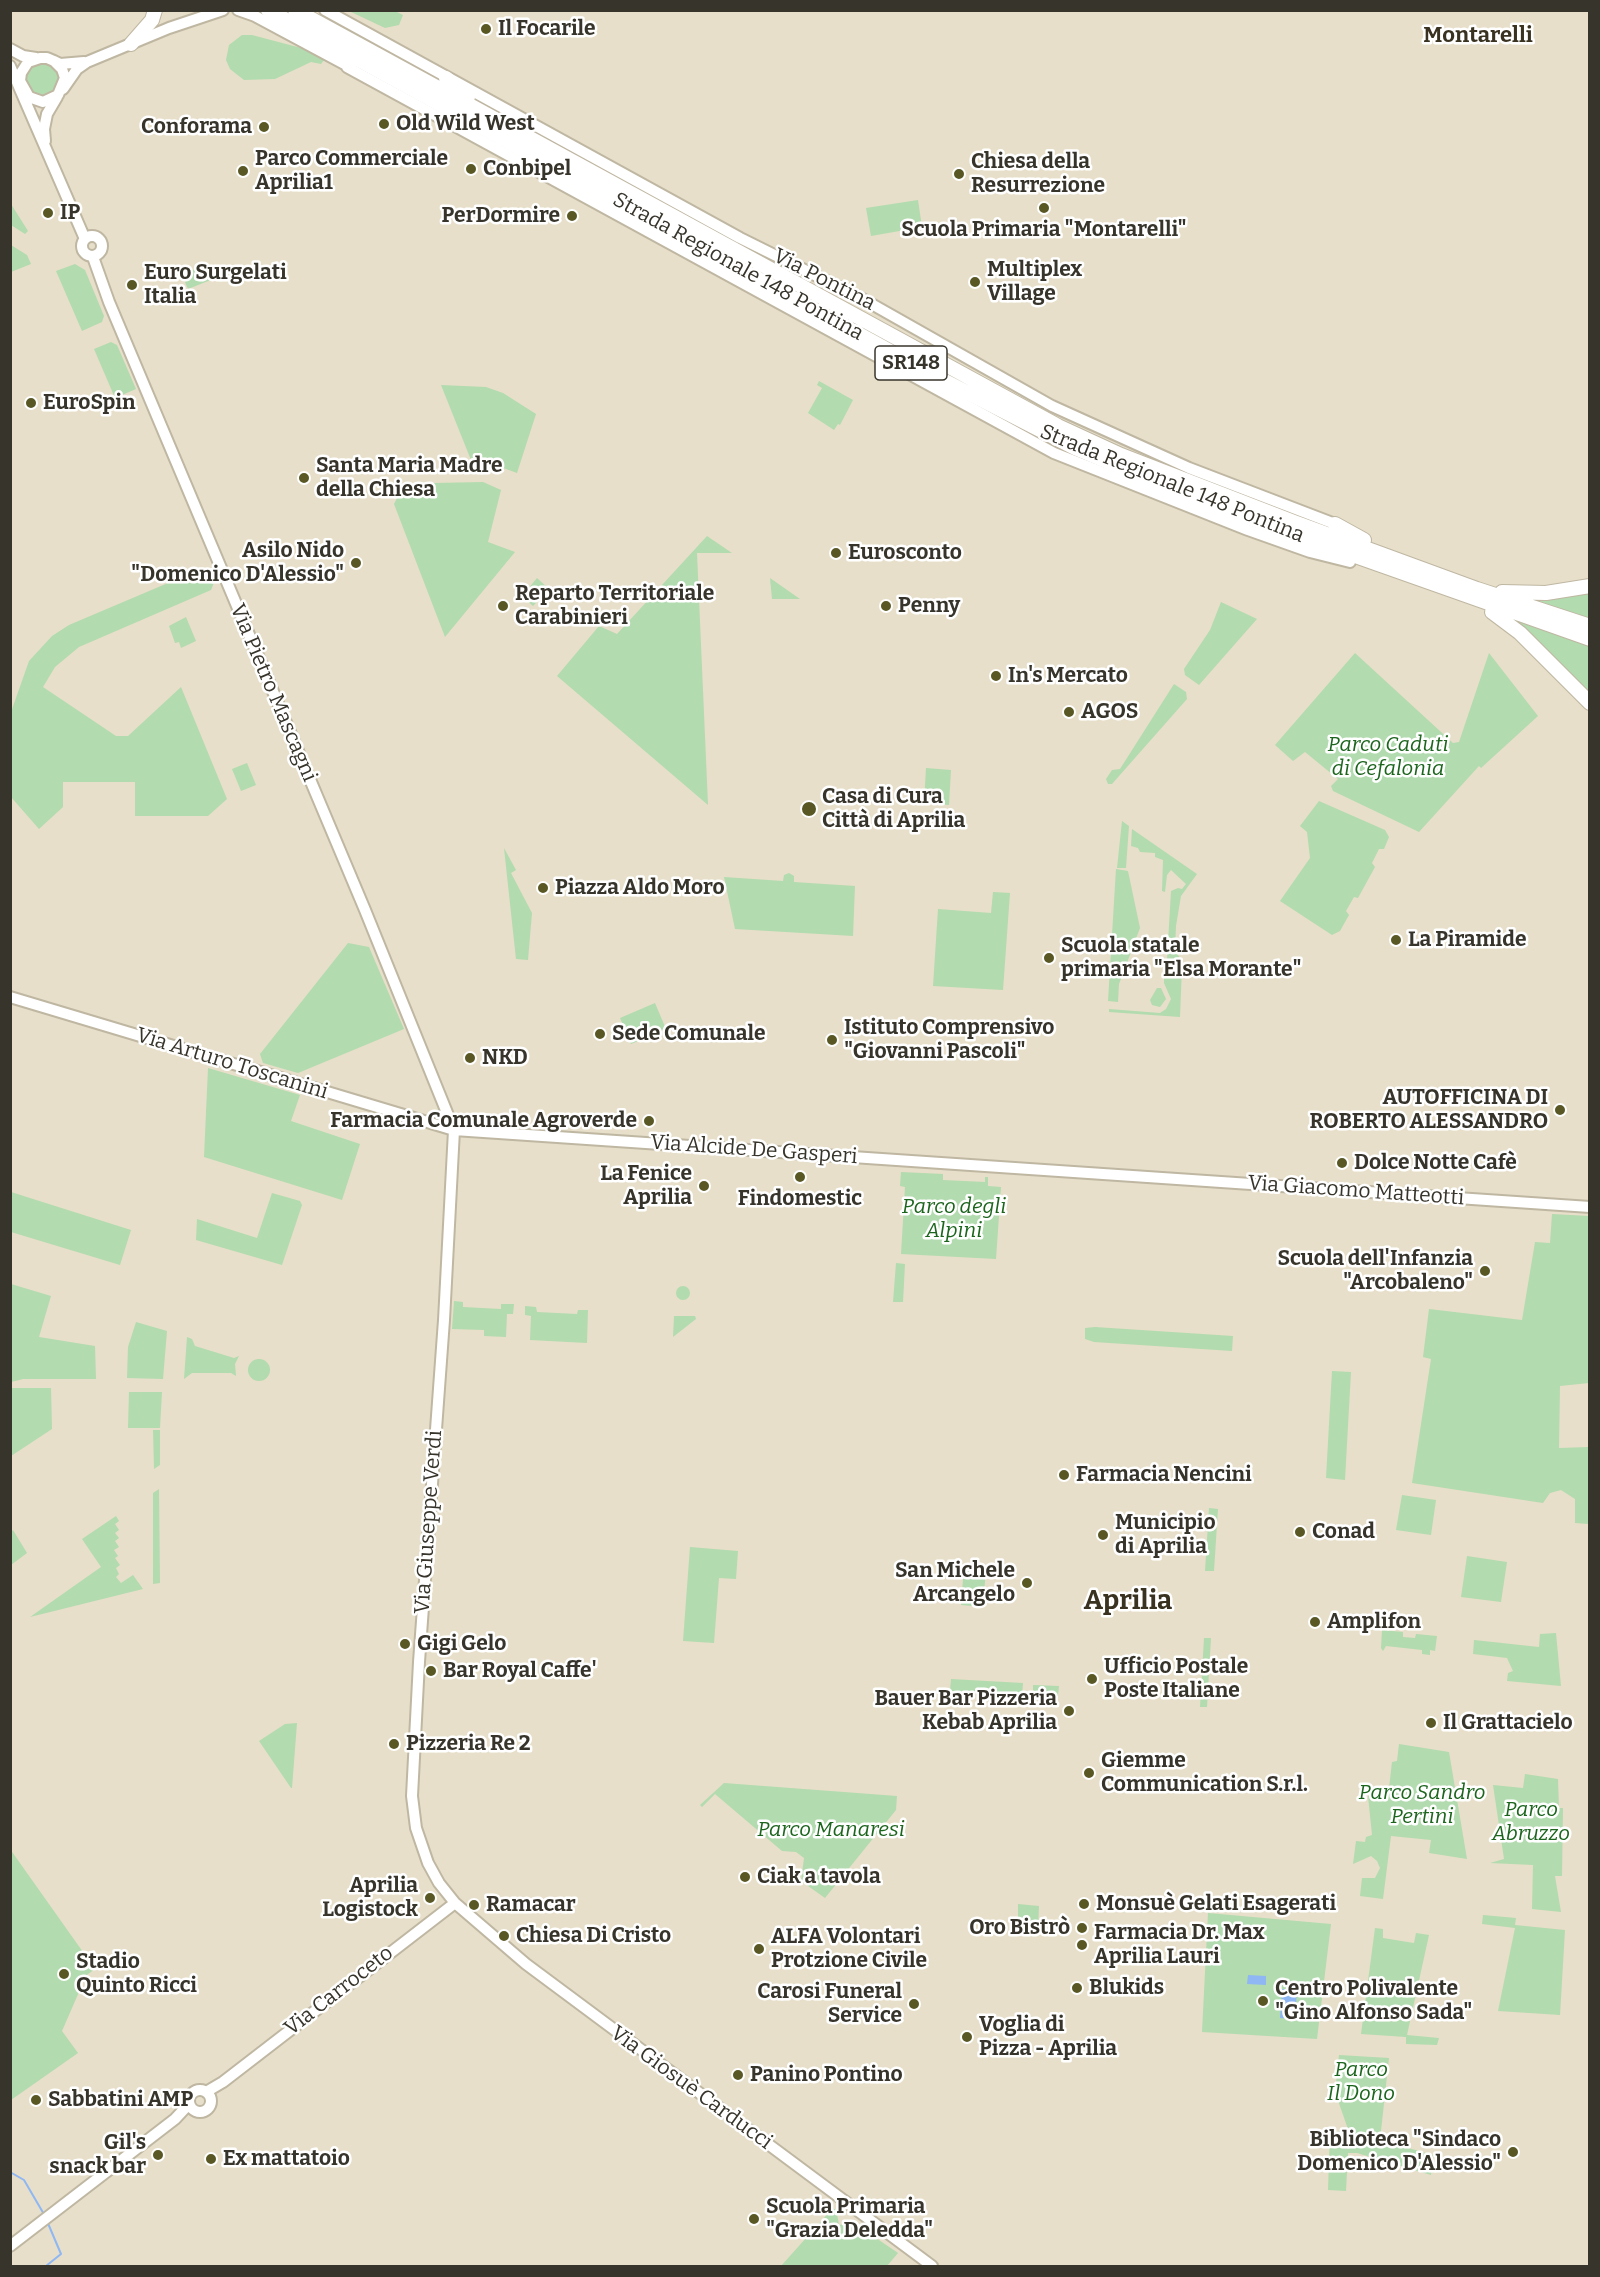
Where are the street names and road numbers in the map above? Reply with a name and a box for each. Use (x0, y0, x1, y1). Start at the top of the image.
street label: Strada Regionale 148 Pontina (608, 187, 868, 347)
street label: Via Pontina (769, 243, 879, 317)
road number: SR148 (875, 346, 947, 380)
street label: Strada Regionale 148 Pontina (1036, 419, 1308, 549)
street label: Via Pietro Mascagni (224, 600, 322, 786)
street label: Via Arturo Toscanini (133, 1023, 331, 1105)
street label: Via Alcide De Gasperi (650, 1130, 858, 1170)
street label: Via Giacomo Matteotti (1247, 1171, 1465, 1211)
street label: Via Giuseppe Verdi (410, 1429, 448, 1615)
street label: Via Carroceto (280, 1941, 398, 2041)
street label: Via Giosuè Carducci (605, 2021, 777, 2155)

